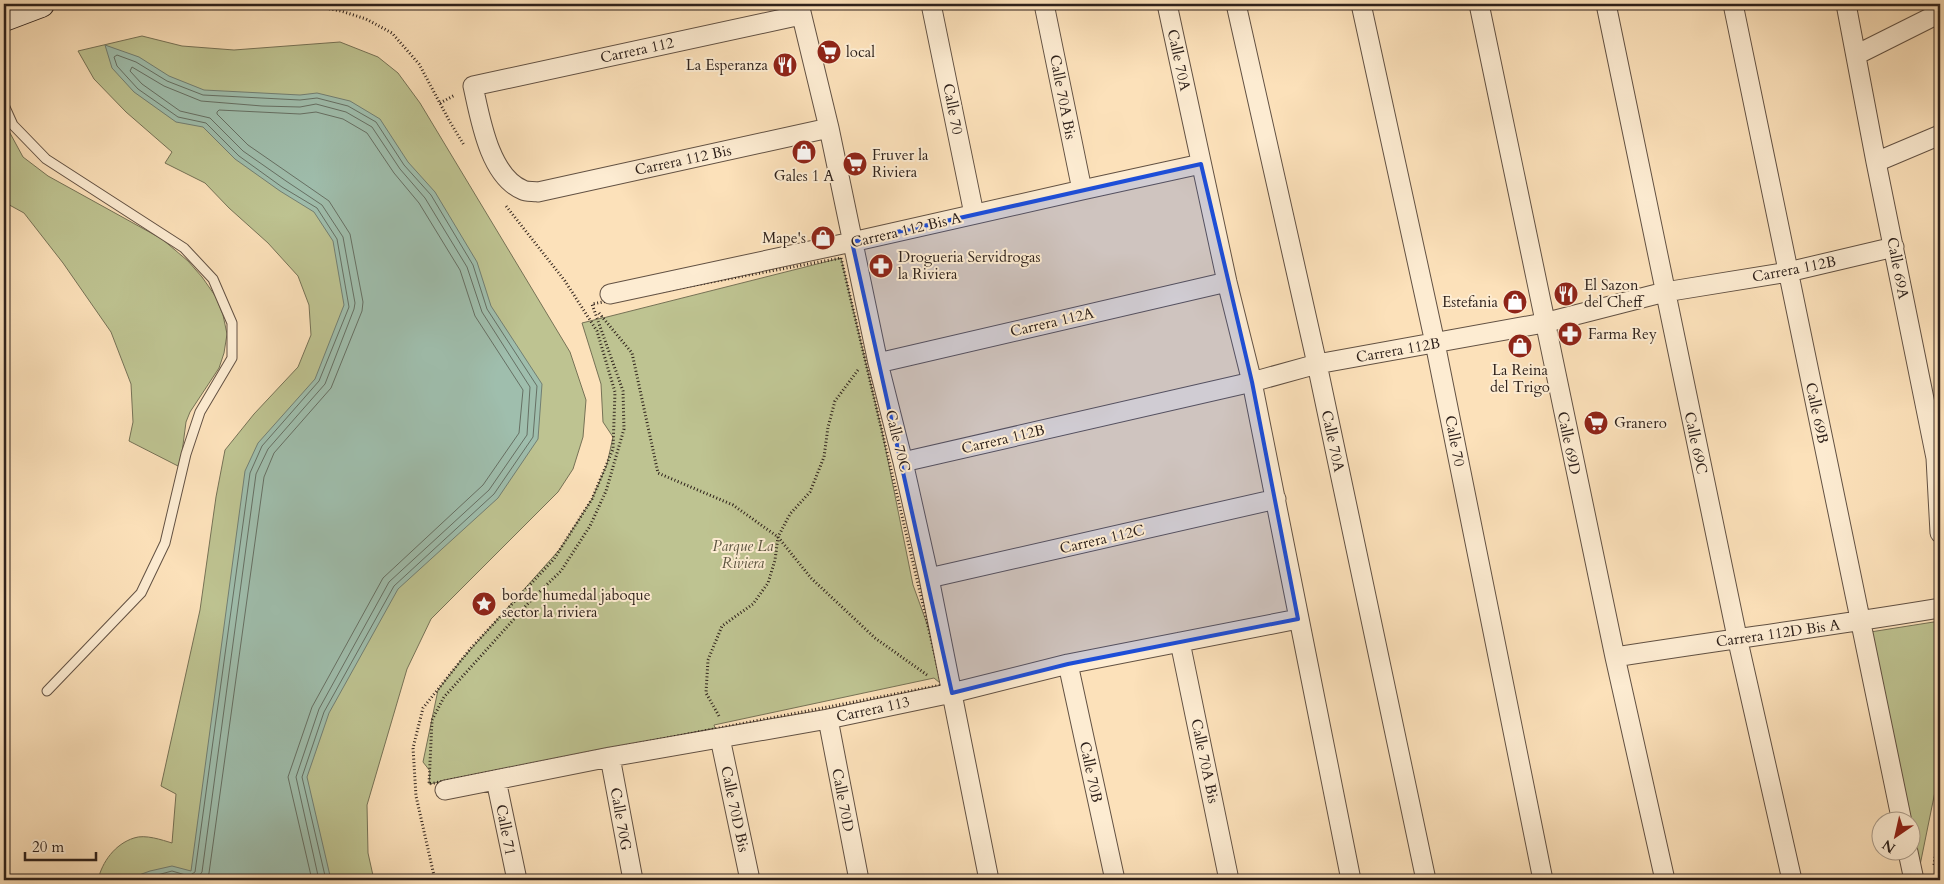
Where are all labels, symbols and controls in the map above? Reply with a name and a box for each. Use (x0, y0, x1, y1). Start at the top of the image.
street label: Calle 70A (1163, 27, 1195, 93)
street label: Carrera 112 (598, 32, 676, 68)
supermarket icon: local (816, 39, 842, 65)
place label: local (846, 42, 875, 62)
restaurant icon: La Esperanza (772, 52, 798, 78)
street label: Calle 70A Bis (1045, 53, 1081, 141)
place label: La Esperanza (686, 55, 769, 75)
street label: Calle 70 (938, 82, 968, 137)
shop icon: Gales 1 A (791, 139, 817, 165)
street label: Carrera 112 Bis (633, 140, 733, 180)
place label: Fruver la Riviera (872, 145, 929, 182)
supermarket icon: Fruver la Riviera (842, 151, 868, 177)
place label: Gales 1 A (774, 166, 835, 186)
street label: Carrera 112 Bis A (849, 207, 964, 252)
shop icon: Mape's (810, 225, 836, 251)
place label: Mape's (762, 228, 806, 248)
street label: Calle 69A (1882, 235, 1914, 301)
place label: Drogueria Servidrogas la Riviera (898, 247, 1041, 284)
street label: Carrera 112B (1750, 251, 1838, 287)
pharmacy icon: Drogueria Servidrogas la Riviera (868, 253, 894, 279)
place label: El Sazon del Cheff (1584, 275, 1645, 312)
restaurant icon: El Sazon del Cheff (1553, 281, 1579, 307)
shop icon: Estefania (1502, 289, 1528, 315)
place label: Estefania (1442, 292, 1499, 312)
street label: Carrera 112A (1008, 303, 1096, 341)
pharmacy icon: Farma Rey (1557, 321, 1583, 347)
place label: Farma Rey (1588, 324, 1657, 344)
street label: Carrera 112B (1354, 333, 1442, 367)
shop icon: La Reina del Trigo (1507, 333, 1533, 359)
place label: La Reina del Trigo (1490, 360, 1550, 397)
street label: Calle 69B (1801, 381, 1833, 445)
street label: Calle 70C (881, 408, 915, 474)
street label: Calle 70A (1317, 408, 1349, 474)
street label: Calle 69D (1553, 410, 1585, 476)
supermarket icon: Granero (1583, 410, 1609, 436)
street label: Calle 69C (1680, 410, 1712, 476)
place label: Granero (1614, 413, 1667, 433)
street label: Calle 70 (1440, 414, 1470, 469)
street label: Carrera 112B (959, 420, 1047, 458)
street label: Carrera 112C (1058, 520, 1146, 558)
park label: Parque La Riviera (713, 536, 774, 573)
place label: borde humedal jaboque sector la riviera (502, 585, 651, 622)
place icon: borde humedal jaboque sector la riviera (471, 591, 497, 617)
street label: Carrera 112D Bis A (1715, 614, 1842, 652)
street label: Carrera 113 (834, 691, 912, 727)
street label: Calle 70A Bis (1186, 717, 1224, 805)
street label: Calle 70B (1075, 740, 1107, 804)
street label: Calle 70D Bis (716, 764, 754, 854)
street label: Calle 70D (827, 767, 859, 833)
street label: Calle 70G (606, 786, 636, 852)
street label: Calle 71 (491, 803, 521, 857)
north arrow (1872, 812, 1922, 862)
scale bar (25, 829, 96, 861)
text: N (1879, 835, 1899, 858)
text: 20 m (32, 837, 64, 857)

